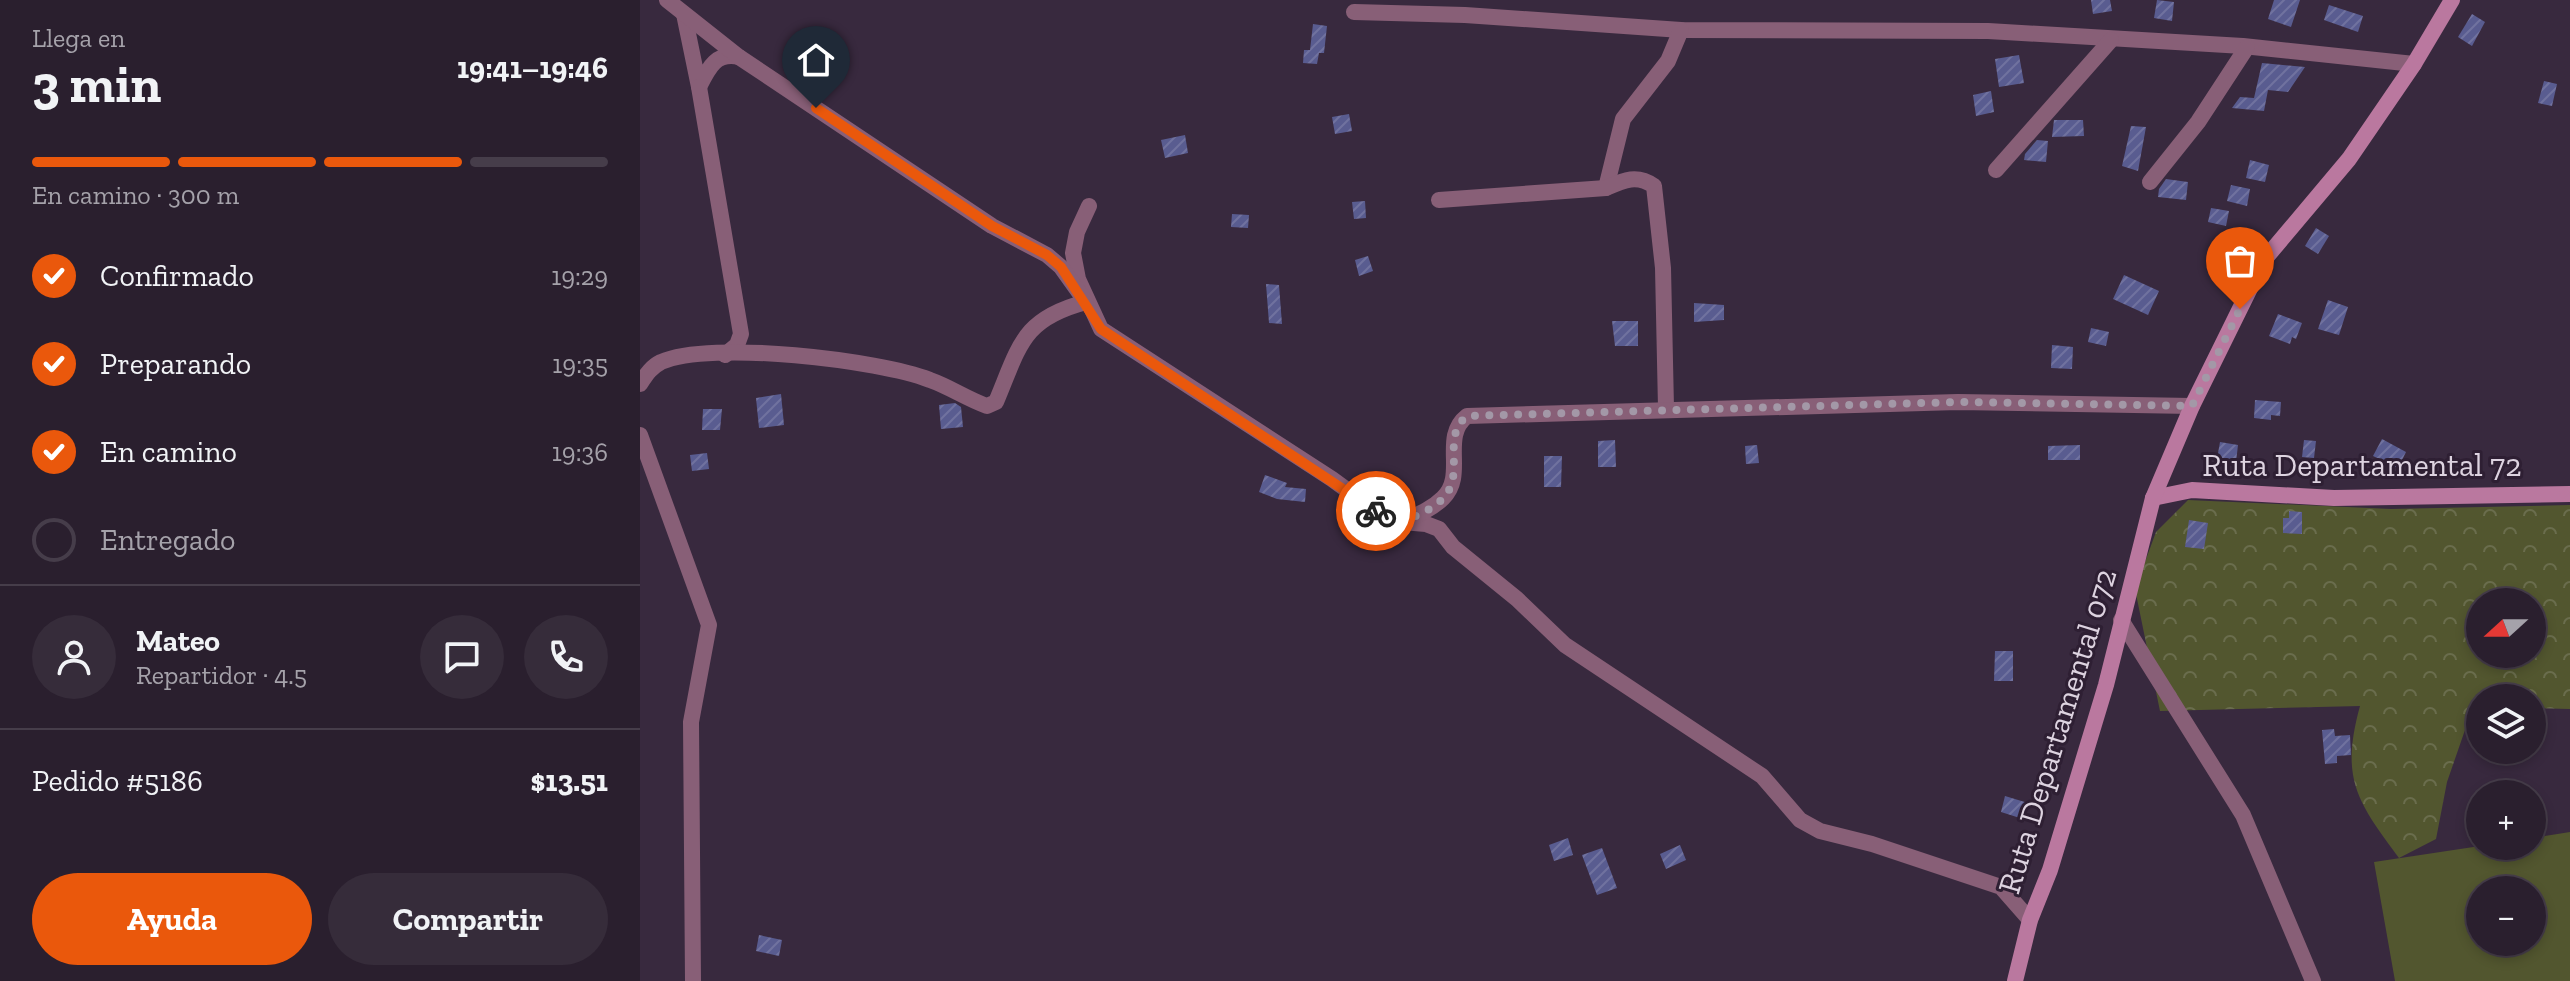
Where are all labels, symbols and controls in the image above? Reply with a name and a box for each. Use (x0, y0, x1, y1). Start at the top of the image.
text: Llega en (32, 22, 125, 54)
pin (782, 26, 850, 108)
icon: home (794, 38, 838, 82)
text: 19:41–19:46 (457, 50, 608, 86)
text: 3 min (32, 53, 161, 115)
text: En camino · 300 m (32, 179, 239, 211)
pin (2206, 227, 2274, 309)
icon: bag (2218, 239, 2262, 283)
icon: check (32, 254, 76, 298)
text: Confirmado (100, 258, 254, 294)
text: 19:29 (551, 260, 608, 292)
icon: check (32, 342, 76, 386)
text: Preparando (100, 346, 251, 382)
text: 19:35 (552, 348, 608, 380)
icon: check (32, 430, 76, 474)
text: En camino (100, 434, 237, 470)
text: 19:36 (552, 436, 608, 468)
street label: Ruta Departamental 72 (2202, 446, 2522, 484)
courier (1336, 471, 1416, 551)
icon: bike (1354, 489, 1398, 533)
text: Entregado (100, 522, 235, 558)
street label: Ruta Departamental 072 (1989, 564, 2125, 898)
north arrow (2466, 588, 2546, 668)
map controls (2466, 588, 2546, 956)
button: person (32, 615, 116, 699)
button: chat (420, 615, 504, 699)
button: phone (524, 615, 608, 699)
text: Mateo (136, 623, 220, 659)
text: Repartidor · 4.5 (136, 659, 307, 691)
button: layers (2466, 684, 2546, 764)
text: Pedido #5186 (32, 763, 203, 799)
text: $13.51 (531, 763, 608, 799)
button: + (2466, 780, 2546, 860)
button: Ayuda (32, 873, 312, 965)
button: Compartir (328, 873, 608, 965)
button: − (2466, 876, 2546, 956)

